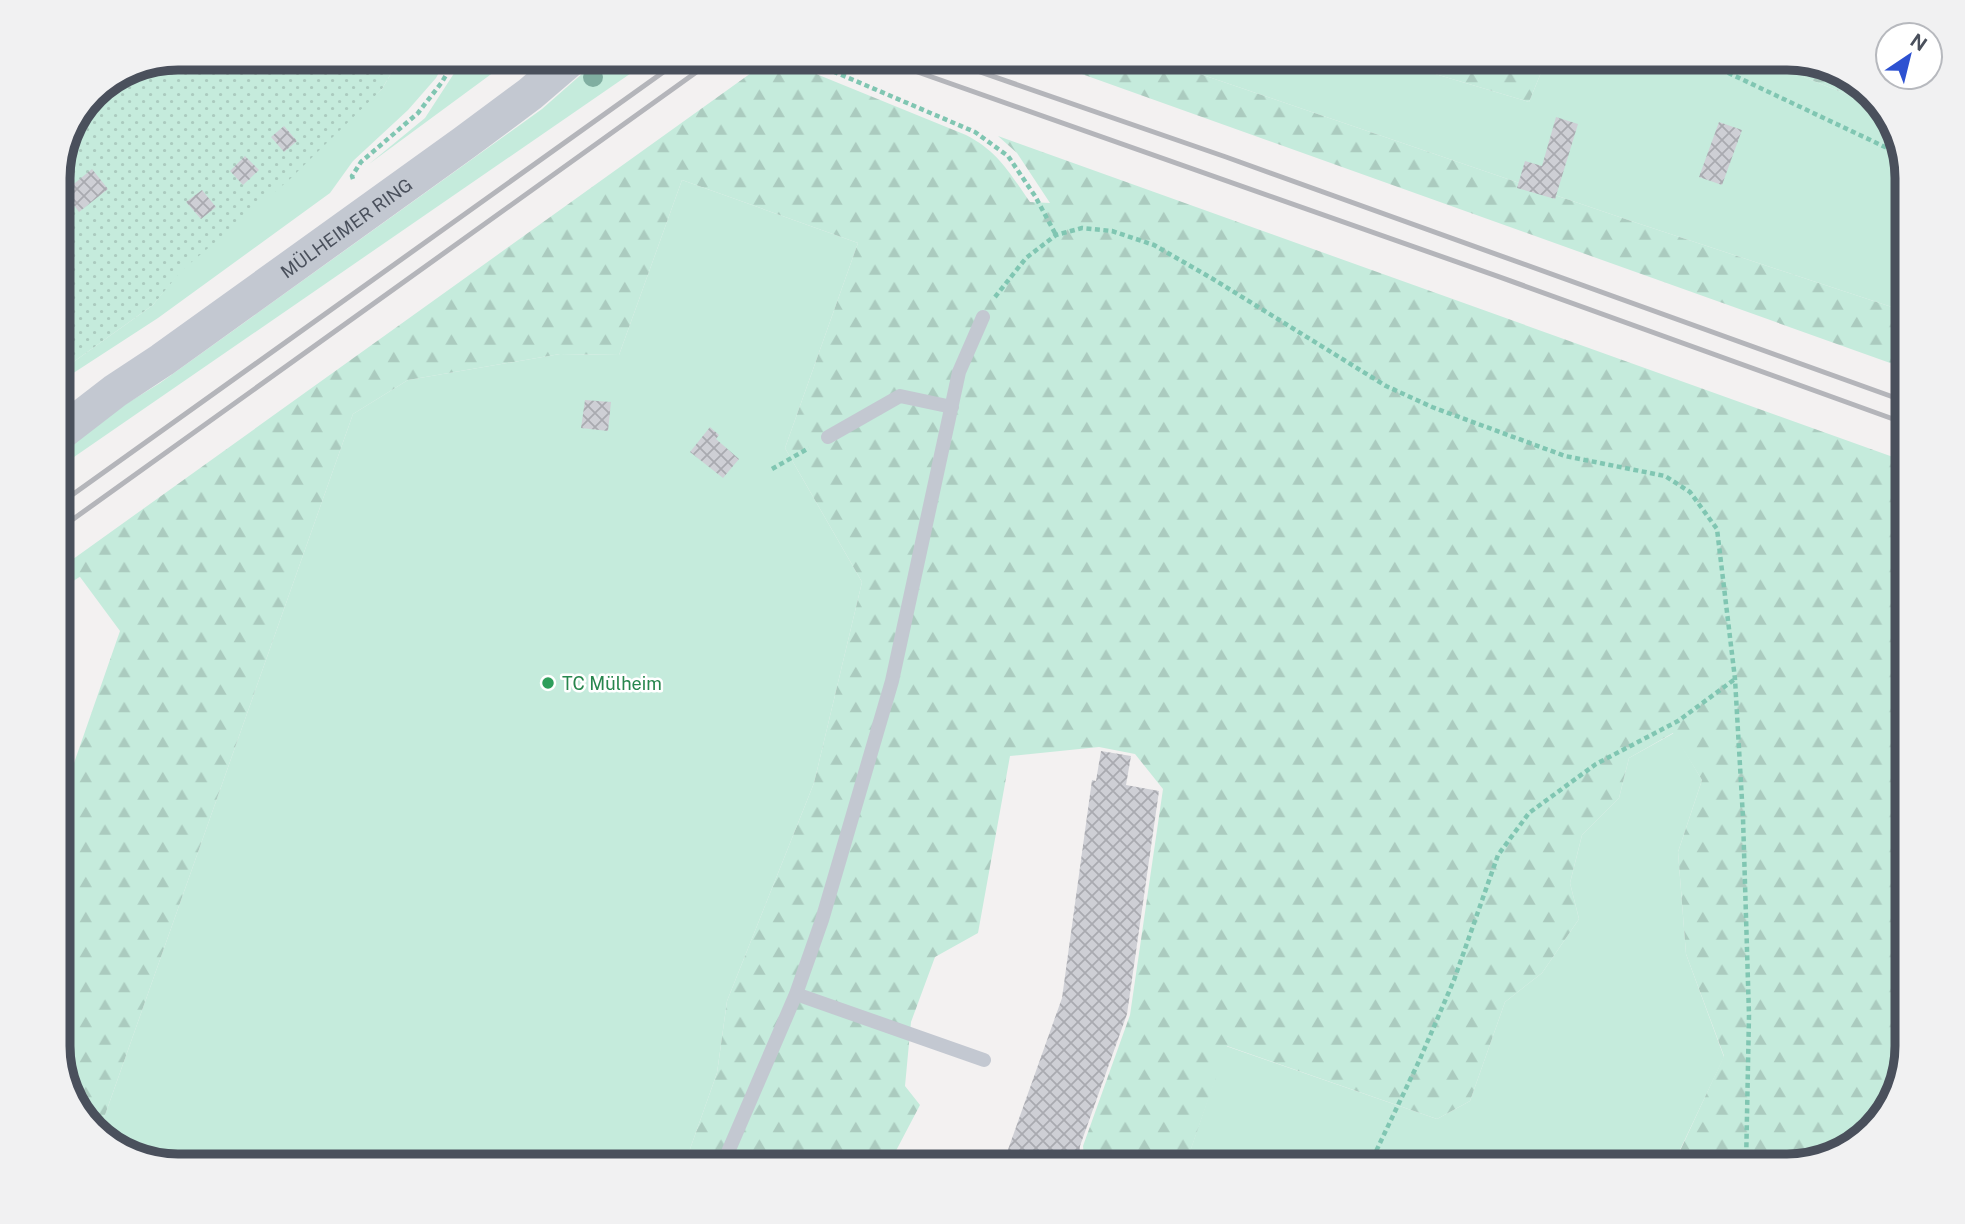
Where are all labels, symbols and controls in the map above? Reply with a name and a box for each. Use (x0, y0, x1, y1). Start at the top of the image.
north arrow (1874, 21, 1944, 91)
text: N (1906, 29, 1931, 55)
street label: MÜLHEIMER RING (276, 173, 416, 282)
place label: TC Mülheim (562, 673, 662, 694)
marker: TC Mülheim (540, 675, 556, 691)

